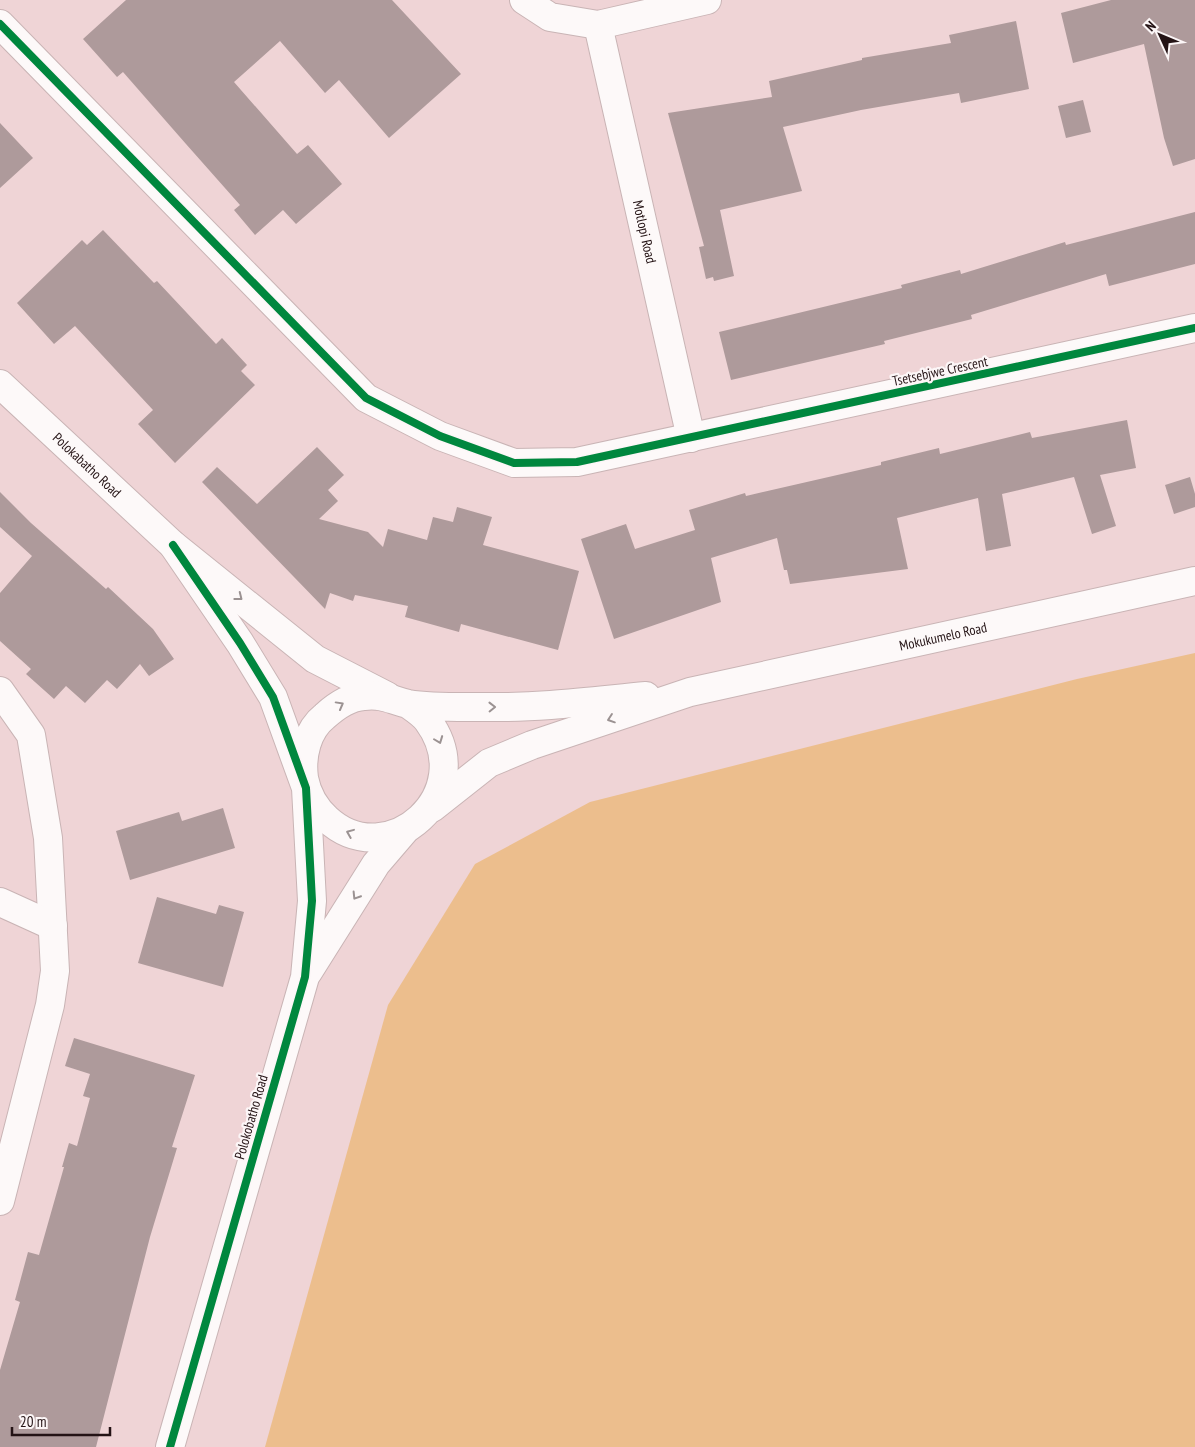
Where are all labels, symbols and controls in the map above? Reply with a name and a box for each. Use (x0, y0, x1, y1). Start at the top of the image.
north arrow (1135, 10, 1185, 60)
text: N (1142, 17, 1160, 35)
street label: Motlopi Road (629, 199, 660, 265)
street label: Tsetsebjwe Crescent (891, 352, 989, 390)
street label: Polokabatho Road (49, 429, 125, 501)
one-way arrow (233, 591, 242, 599)
street label: Mokukumelo Road (898, 618, 989, 655)
one-way arrow (334, 701, 343, 711)
one-way arrow (488, 702, 496, 712)
one-way arrow (607, 714, 616, 724)
one-way arrow (432, 735, 443, 744)
one-way arrow (346, 828, 355, 839)
one-way arrow (352, 891, 362, 900)
street label: Polokobatho Road (230, 1073, 272, 1161)
scale bar (12, 1404, 110, 1436)
text: 20 m (20, 1412, 46, 1431)

